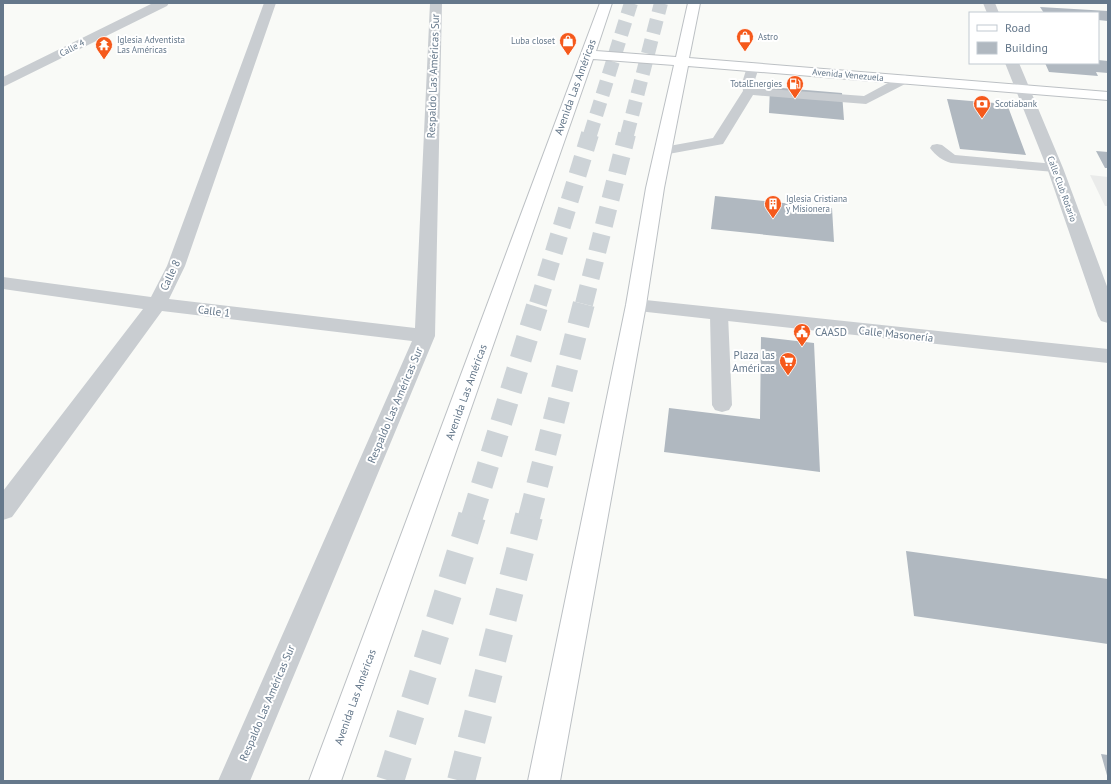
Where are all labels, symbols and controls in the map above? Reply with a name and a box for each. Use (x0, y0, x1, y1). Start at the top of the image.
legend (969, 12, 1099, 64)
street label: Respaldo Las Américas Sur (424, 13, 442, 139)
text: Road (1005, 20, 1030, 35)
shop icon: Astro (735, 27, 755, 52)
shop icon: Luba closet (558, 31, 578, 56)
place label: Astro (758, 31, 778, 42)
place label: Iglesia Adventista Las Américas (117, 34, 185, 55)
temple icon: Iglesia Adventista Las Américas (94, 35, 114, 60)
place label: Luba closet (511, 35, 555, 46)
street label: Calle 4 (57, 37, 86, 58)
street label: Avenida Las Américas (551, 37, 599, 137)
text: Building (1005, 40, 1048, 55)
street label: Avenida Venezuela (812, 66, 884, 83)
fuel station icon: TotalEnergies (785, 74, 805, 99)
place label: TotalEnergies (730, 78, 782, 89)
bank icon: Scotiabank (972, 94, 992, 119)
place label: Scotiabank (995, 98, 1038, 109)
street label: Calle Club Rotario (1045, 154, 1080, 223)
place label: Iglesia Cristiana y Misionera (786, 193, 847, 214)
building icon: Iglesia Cristiana y Misionera (763, 194, 783, 219)
street label: Calle 8 (157, 257, 183, 293)
street label: Calle 1 (197, 302, 231, 320)
public building icon: CAASD (792, 322, 812, 347)
street label: Calle Masonería (858, 323, 934, 345)
place label: CAASD (815, 325, 847, 339)
street label: Avenida Las Américas (442, 342, 490, 442)
street label: Respaldo Las Américas Sur (364, 345, 426, 465)
place label: Plaza las Américas (732, 348, 775, 375)
supermarket icon: Plaza las Américas (778, 351, 798, 376)
street label: Respaldo Las Américas Sur (236, 643, 298, 763)
street label: Avenida Las Américas (331, 647, 379, 747)

